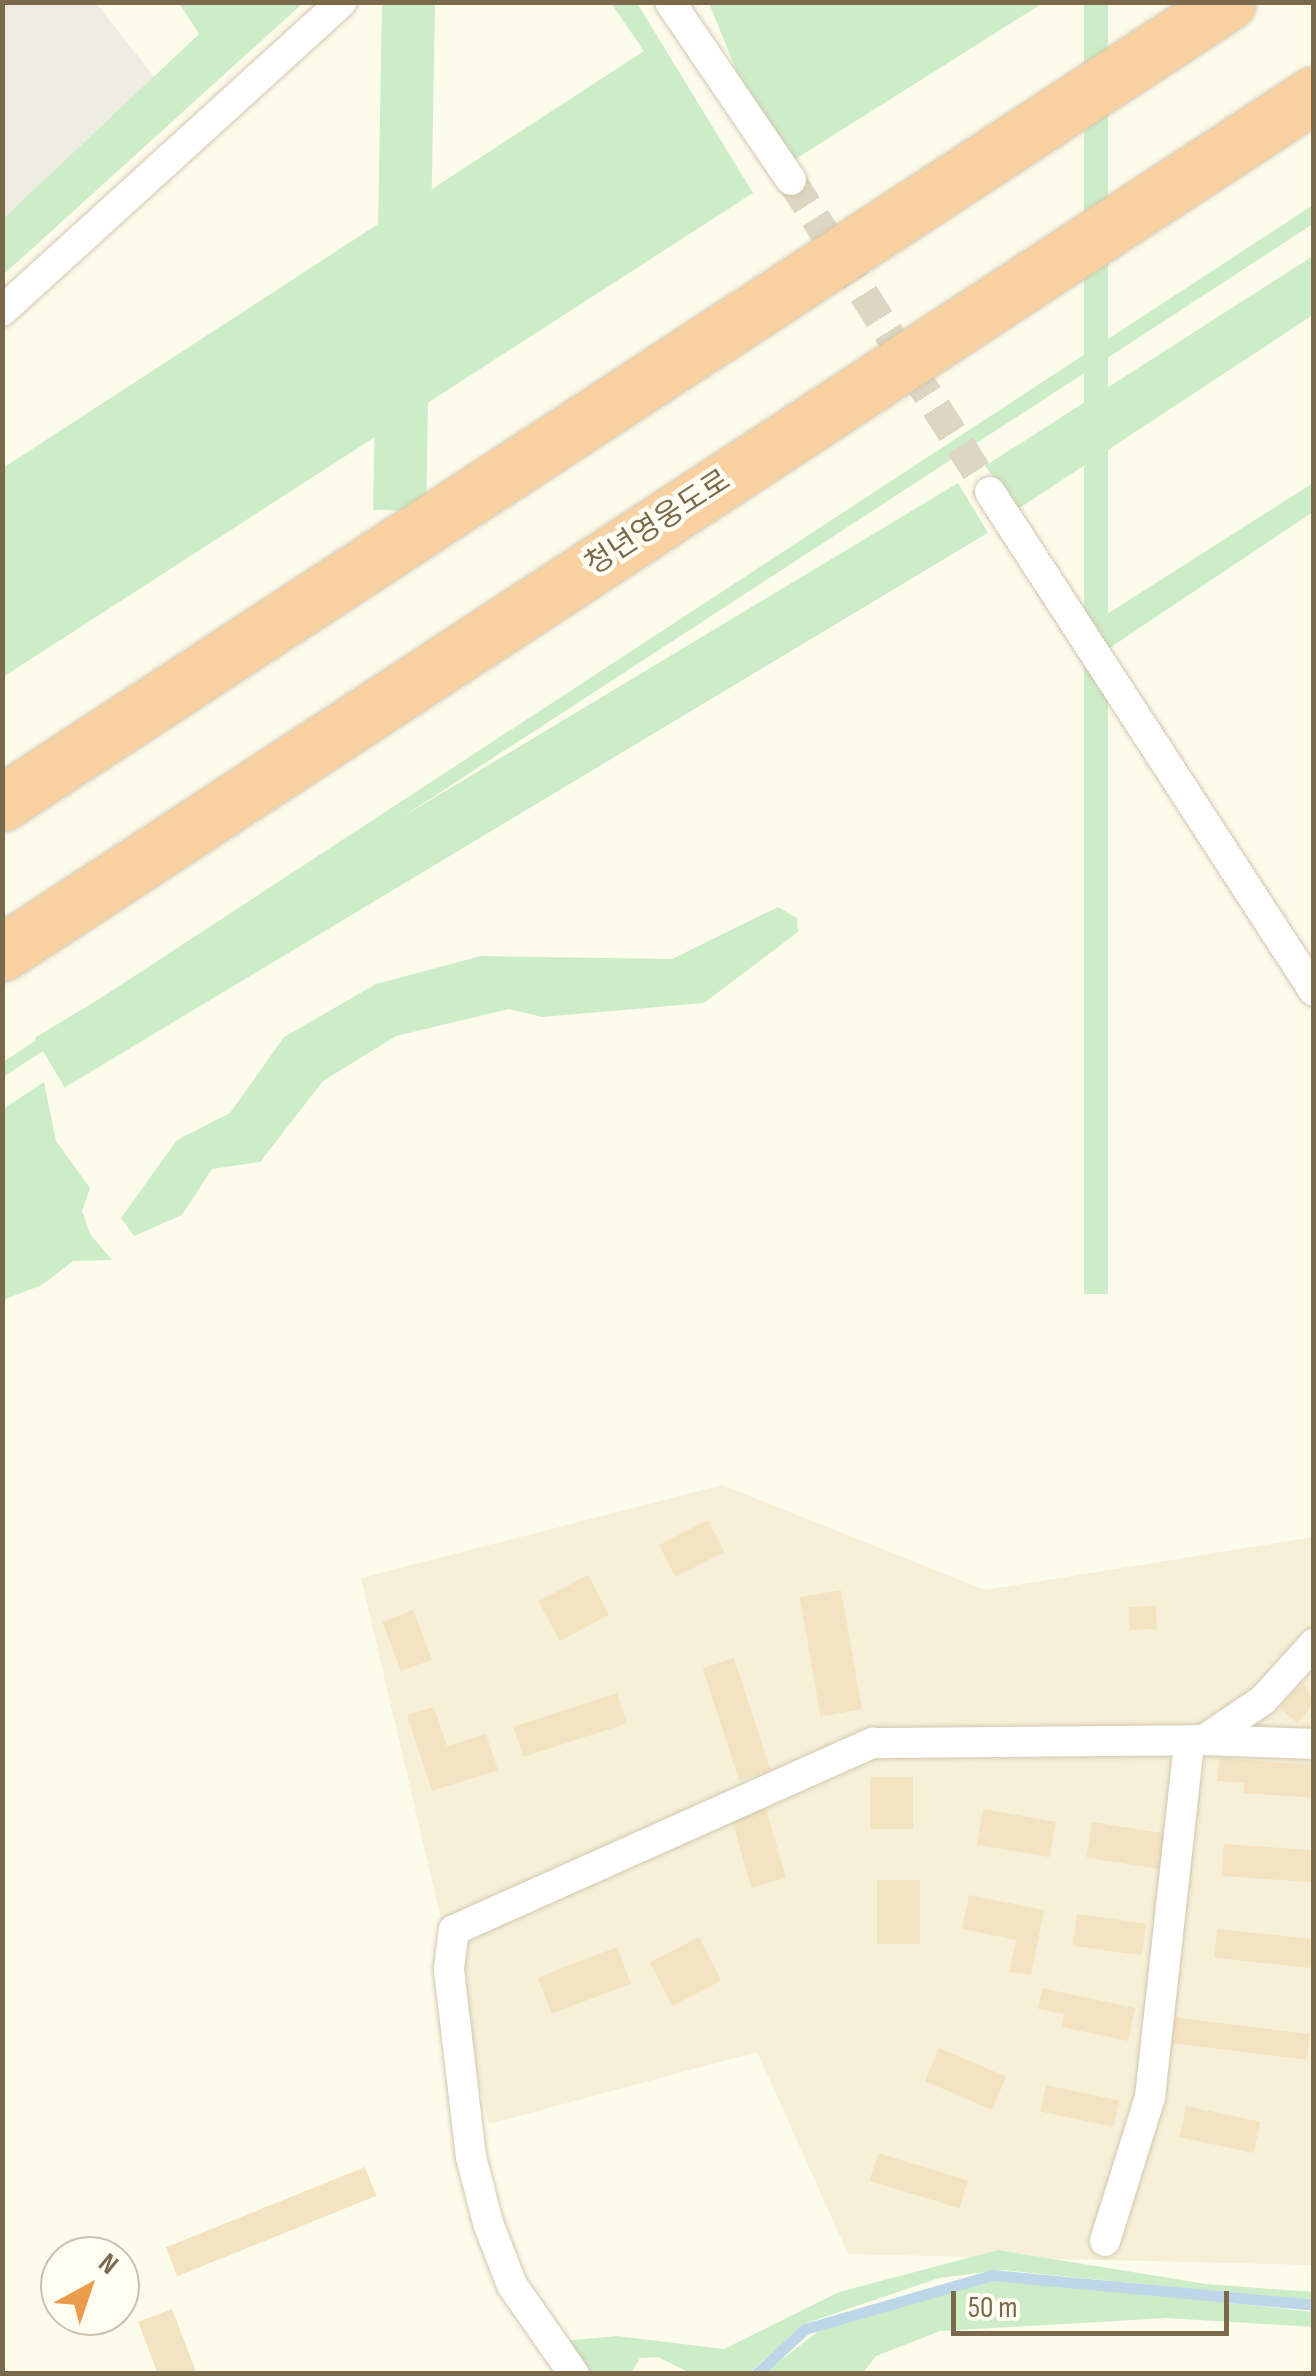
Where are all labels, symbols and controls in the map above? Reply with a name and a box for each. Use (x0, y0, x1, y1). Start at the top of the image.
street label: 청년영웅도로 (579, 463, 737, 583)
north arrow (40, 2236, 140, 2336)
text: N (92, 2247, 125, 2282)
scale bar (956, 2271, 1234, 2333)
text: 50 m (968, 2290, 1017, 2326)

